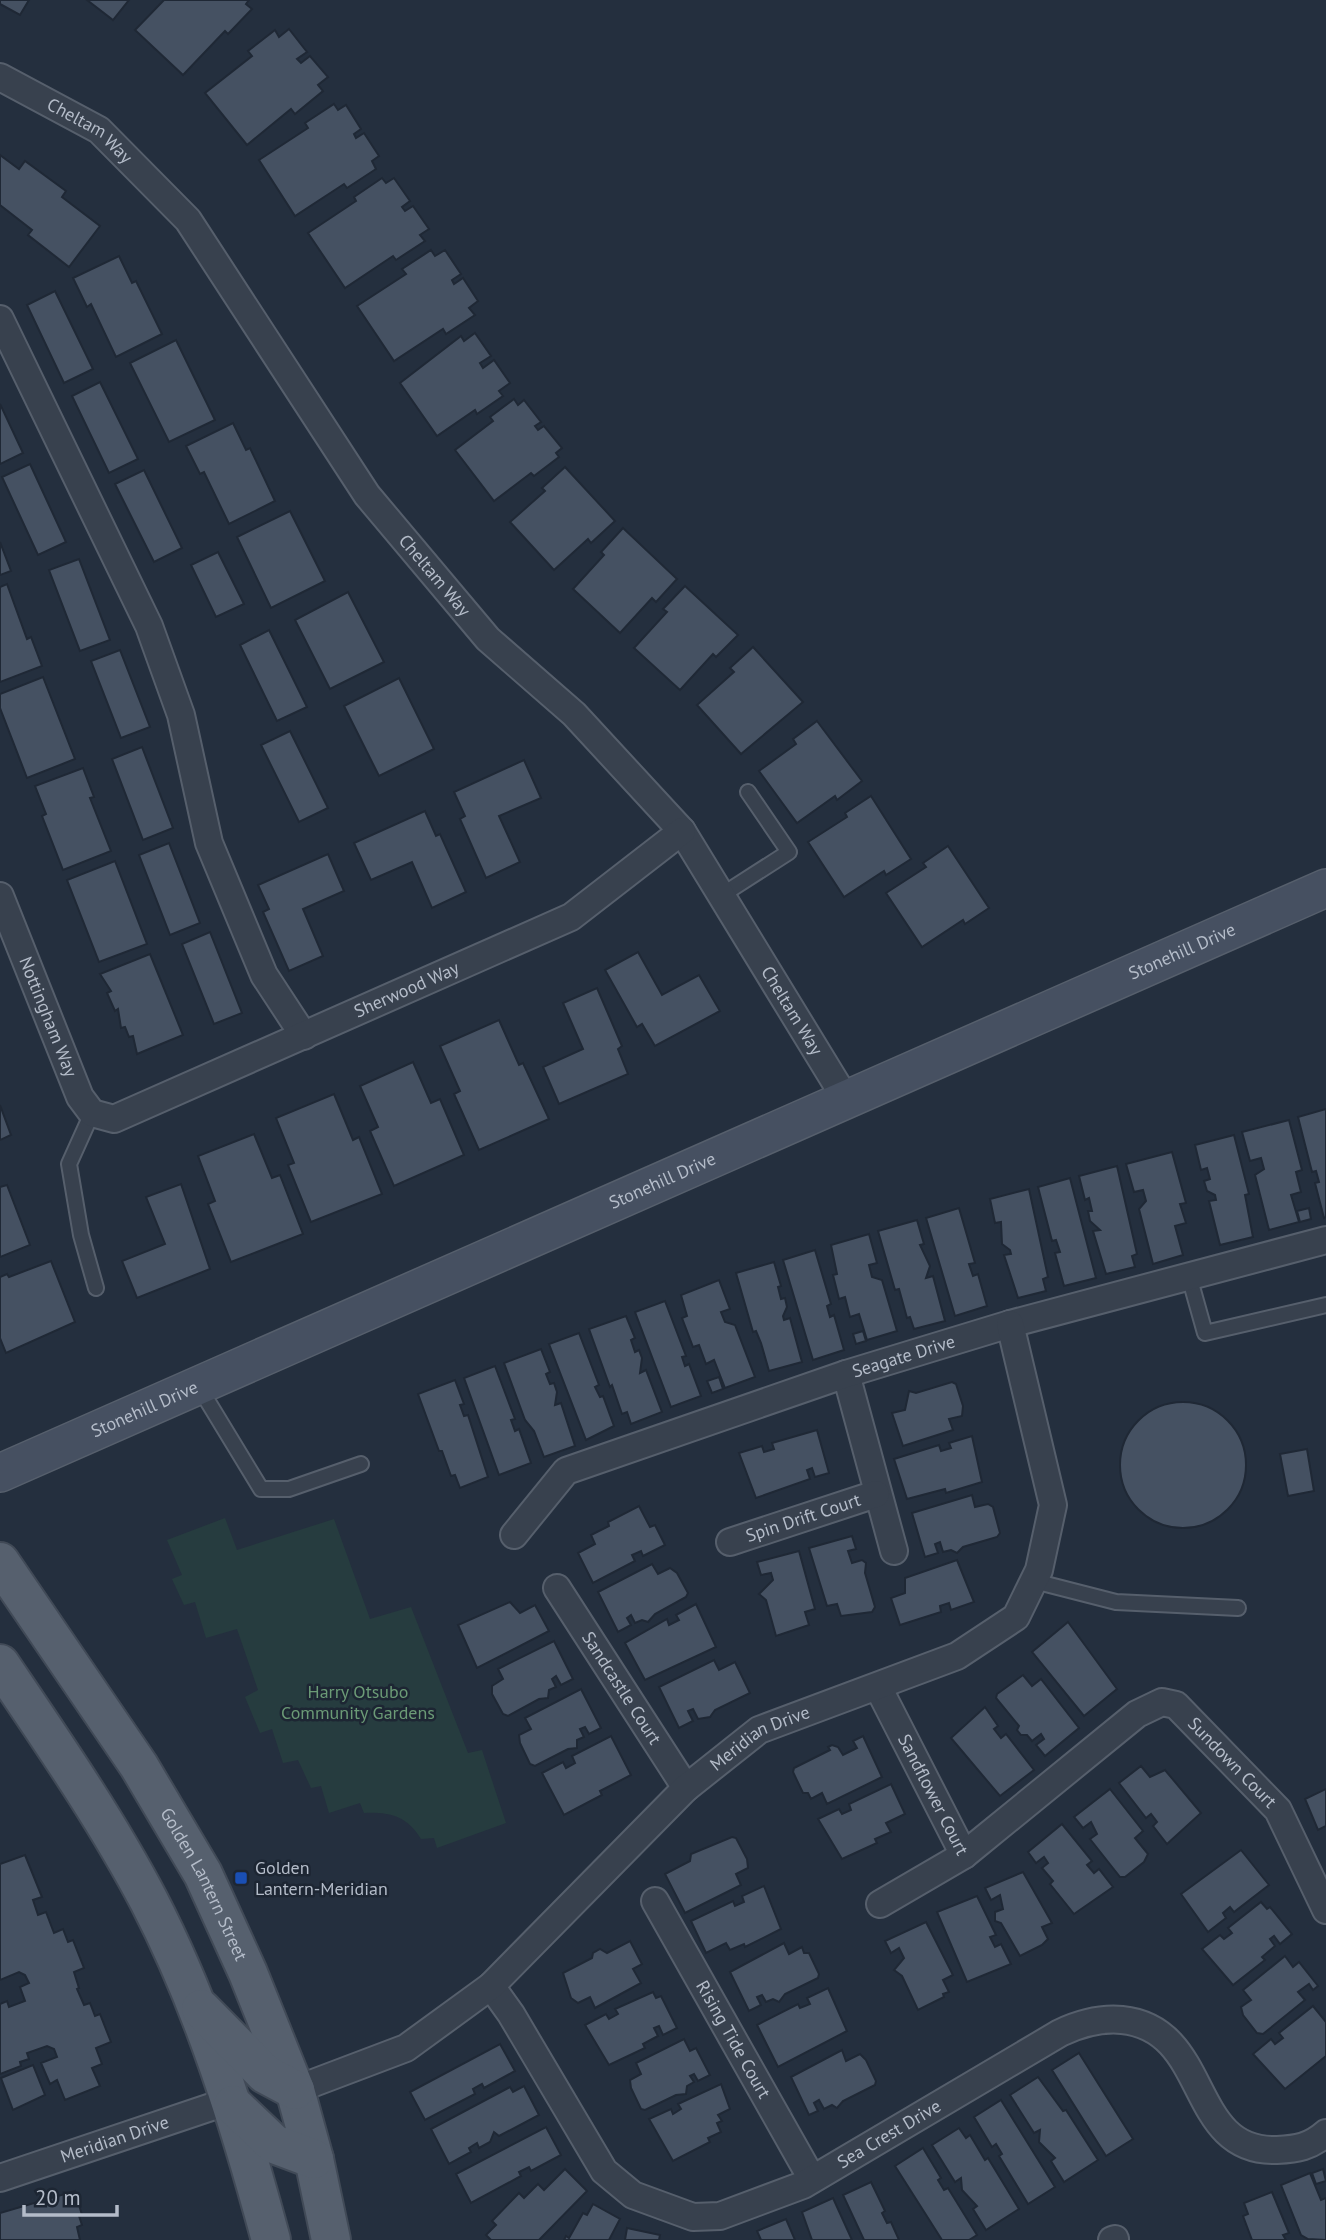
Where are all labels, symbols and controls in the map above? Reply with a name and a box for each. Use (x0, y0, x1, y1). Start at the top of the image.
street label: Cheltam Way (43, 92, 138, 169)
street label: Cheltam Way (394, 529, 476, 621)
street label: Stonehill Drive (1125, 917, 1239, 985)
street label: Nottingham Way (14, 953, 83, 1081)
street label: Sherwood Way (350, 956, 463, 1023)
street label: Cheltam Way (756, 962, 828, 1060)
street label: Stonehill Drive (605, 1147, 719, 1214)
street label: Seagate Drive (849, 1329, 958, 1382)
street label: Stonehill Drive (87, 1375, 201, 1442)
street label: Spin Drift Court (743, 1488, 863, 1547)
street label: Sandcastle Court (577, 1627, 667, 1749)
park label: Harry Otsubo Community Gardens (281, 1680, 435, 1724)
street label: Meridian Drive (705, 1700, 813, 1776)
street label: Sundown Court (1183, 1712, 1282, 1813)
street label: Sandflower Court (893, 1730, 974, 1859)
street label: Golden Lantern Street (155, 1803, 253, 1964)
place label: Golden Lantern-Meridian (255, 1856, 388, 1900)
marker: Golden Lantern-Meridian (233, 1870, 249, 1886)
street label: Rising Tide Court (691, 1976, 776, 2102)
street label: Sea Crest Drive (833, 2094, 945, 2173)
street label: Meridian Drive (57, 2110, 172, 2168)
scale bar (24, 2174, 117, 2218)
text: 20 m (35, 2184, 81, 2211)

